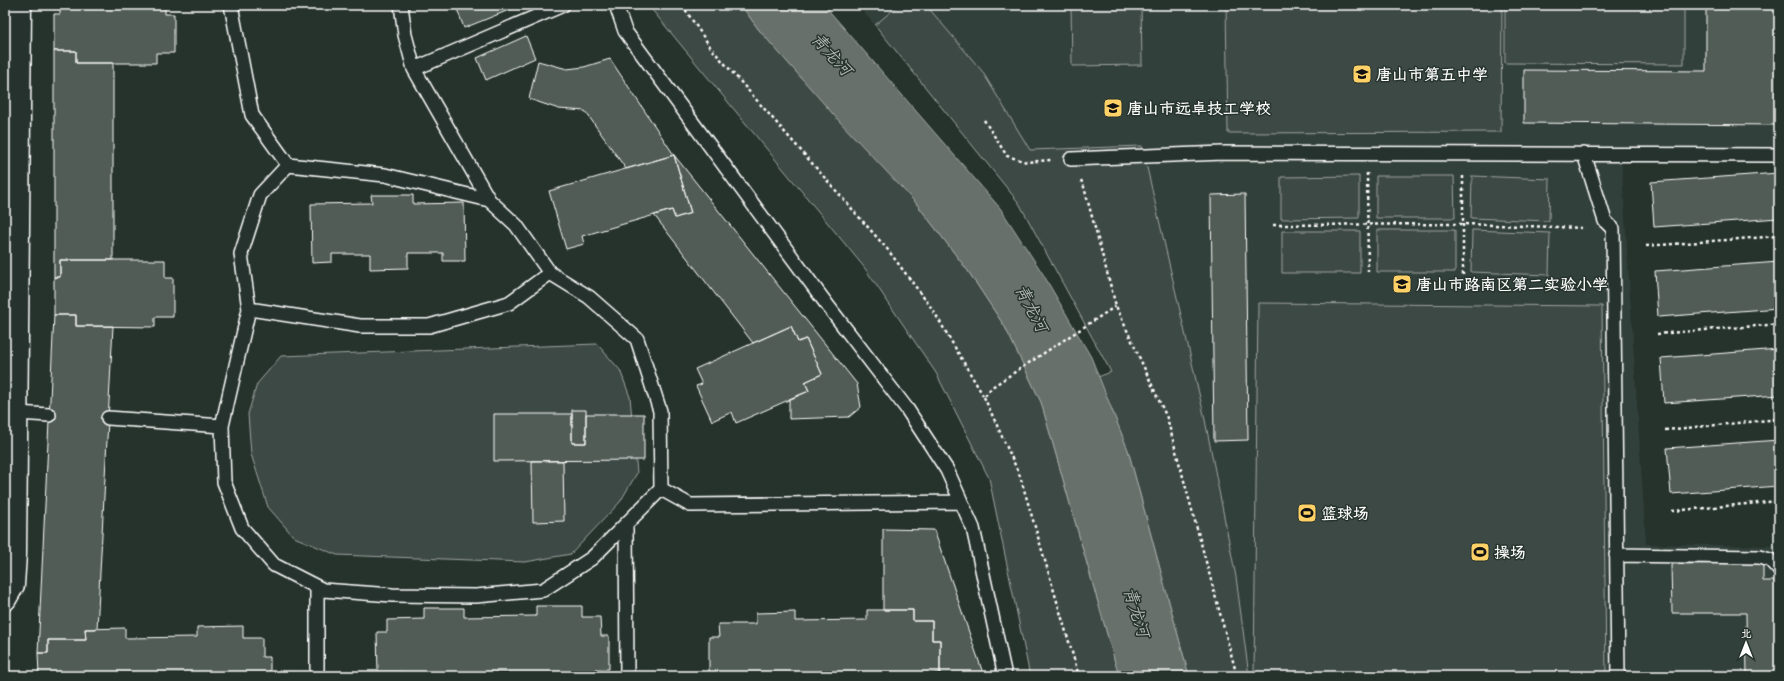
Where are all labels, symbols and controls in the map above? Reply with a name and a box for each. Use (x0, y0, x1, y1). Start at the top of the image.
water label: 青龙河 (806, 28, 859, 83)
school or university icon: 唐山市第五中学 (1351, 63, 1373, 85)
place label: 唐山市第五中学 (1376, 65, 1488, 86)
school or university icon: 唐山市远卓技工学校 (1102, 97, 1124, 119)
place label: 唐山市远卓技工学校 (1127, 99, 1271, 120)
school or university icon: 唐山市路南区第二实验小学 (1391, 273, 1413, 295)
place label: 唐山市路南区第二实验小学 (1416, 275, 1608, 296)
water label: 青龙河 (1010, 281, 1054, 339)
sports icon: 篮球场 (1296, 502, 1318, 524)
place label: 篮球场 (1321, 504, 1369, 525)
sports icon: 操场 (1469, 541, 1491, 563)
place label: 操场 (1494, 543, 1526, 564)
water label: 青龙河 (1118, 585, 1155, 643)
north arrow (1726, 623, 1766, 663)
text: 北 (1741, 627, 1752, 641)

